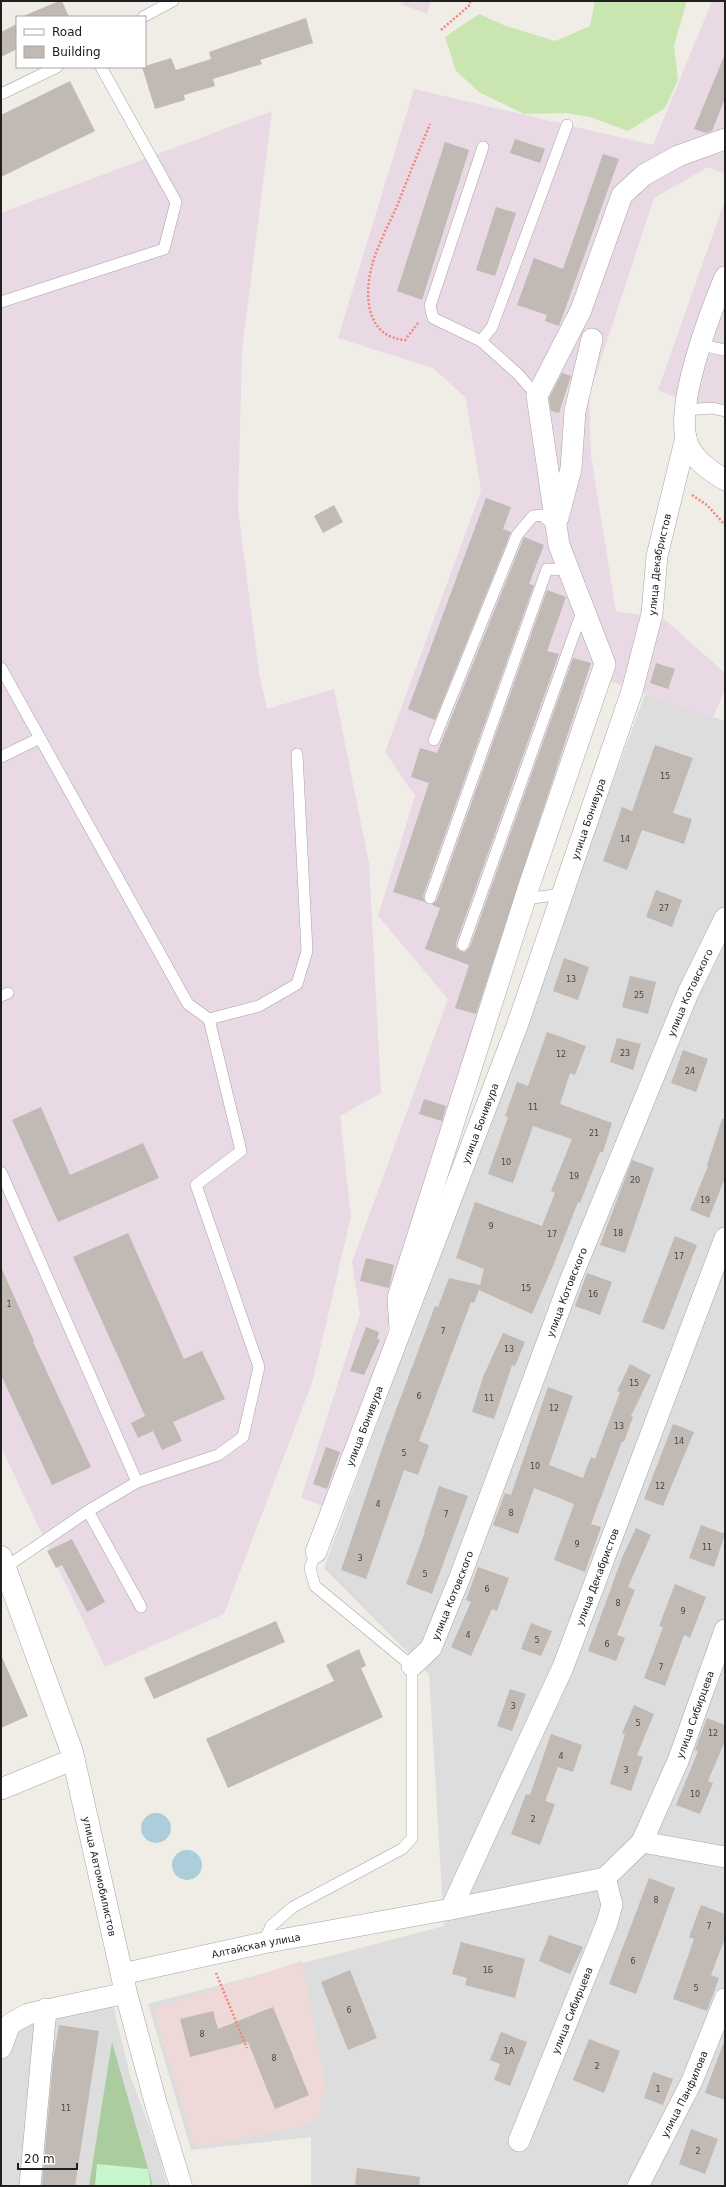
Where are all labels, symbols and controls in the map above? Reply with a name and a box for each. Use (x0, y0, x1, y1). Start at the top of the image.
legend (16, 16, 146, 68)
text: Road (52, 25, 82, 39)
text: Building (52, 45, 101, 59)
street label: улица Декабристов (646, 512, 673, 616)
house number: 15 (660, 772, 670, 781)
street label: улица Бонивура (569, 777, 607, 861)
house number: 14 (620, 835, 630, 844)
house number: 27 (659, 904, 669, 913)
street label: улица Котовского (665, 947, 714, 1038)
house number: 13 (566, 975, 576, 984)
house number: 25 (634, 991, 644, 1000)
house number: 23 (620, 1049, 630, 1058)
house number: 12 (556, 1050, 566, 1059)
house number: 24 (685, 1067, 695, 1076)
street label: улица Бонивура (459, 1081, 500, 1165)
house number: 11 (528, 1103, 538, 1112)
house number: 21 (589, 1129, 599, 1138)
house number: 10 (501, 1158, 511, 1167)
house number: 19 (569, 1172, 579, 1181)
house number: 20 (630, 1176, 640, 1185)
house number: 19 (700, 1196, 710, 1205)
house number: 9 (488, 1222, 494, 1231)
house number: 18 (613, 1229, 623, 1238)
house number: 17 (547, 1230, 557, 1239)
street label: улица Котовского (544, 1246, 589, 1338)
house number: 17 (674, 1252, 684, 1261)
house number: 15 (521, 1284, 531, 1293)
house number: 16 (588, 1290, 598, 1299)
house number: 1 (6, 1300, 12, 1309)
house number: 7 (440, 1327, 446, 1336)
house number: 13 (504, 1345, 514, 1354)
house number: 15 (629, 1379, 639, 1388)
street label: улица Бонивура (344, 1384, 385, 1468)
house number: 6 (416, 1392, 422, 1401)
house number: 11 (484, 1394, 494, 1403)
house number: 12 (549, 1404, 559, 1413)
house number: 13 (614, 1422, 624, 1431)
house number: 14 (674, 1437, 684, 1446)
house number: 5 (401, 1449, 407, 1458)
house number: 10 (530, 1462, 540, 1471)
house number: 12 (655, 1482, 665, 1491)
house number: 4 (375, 1500, 381, 1509)
house number: 8 (508, 1509, 514, 1518)
house number: 7 (443, 1510, 449, 1519)
street label: улица Декабристов (574, 1526, 620, 1627)
house number: 9 (574, 1540, 580, 1549)
house number: 11 (702, 1543, 712, 1552)
street label: улица Котовского (429, 1549, 475, 1642)
house number: 3 (357, 1554, 363, 1563)
house number: 5 (422, 1570, 428, 1579)
house number: 6 (484, 1585, 490, 1594)
house number: 8 (615, 1599, 621, 1608)
house number: 9 (680, 1607, 686, 1616)
house number: 4 (465, 1631, 471, 1640)
house number: 5 (534, 1636, 540, 1645)
house number: 6 (604, 1640, 610, 1649)
house number: 7 (658, 1663, 664, 1672)
street label: улица Сибирцева (674, 1669, 715, 1760)
house number: 3 (510, 1702, 516, 1711)
house number: 5 (635, 1719, 641, 1728)
house number: 12 (708, 1729, 718, 1738)
house number: 4 (558, 1752, 564, 1761)
house number: 3 (623, 1766, 629, 1775)
house number: 10 (690, 1790, 700, 1799)
house number: 2 (530, 1815, 536, 1824)
street label: улица Автомобилистов (81, 1816, 119, 1937)
house number: 8 (653, 1896, 659, 1905)
house number: 7 (706, 1922, 712, 1931)
street label: Алтайская улица (210, 1931, 301, 1960)
house number: 6 (630, 1957, 636, 1966)
street label: улица Сибирцева (549, 1965, 594, 2055)
house number: 1Б (483, 1966, 493, 1975)
house number: 5 (693, 1984, 699, 1993)
house number: 6 (346, 2006, 352, 2015)
house number: 8 (199, 2030, 205, 2039)
house number: 1А (504, 2047, 515, 2056)
street label: улица Панфилова (659, 2049, 709, 2139)
house number: 8 (271, 2054, 277, 2063)
house number: 2 (594, 2062, 600, 2071)
house number: 1 (655, 2085, 661, 2094)
house number: 11 (61, 2104, 71, 2113)
scale bar (18, 2145, 77, 2171)
house number: 2 (695, 2147, 701, 2156)
text: 20 m (24, 2152, 55, 2166)

